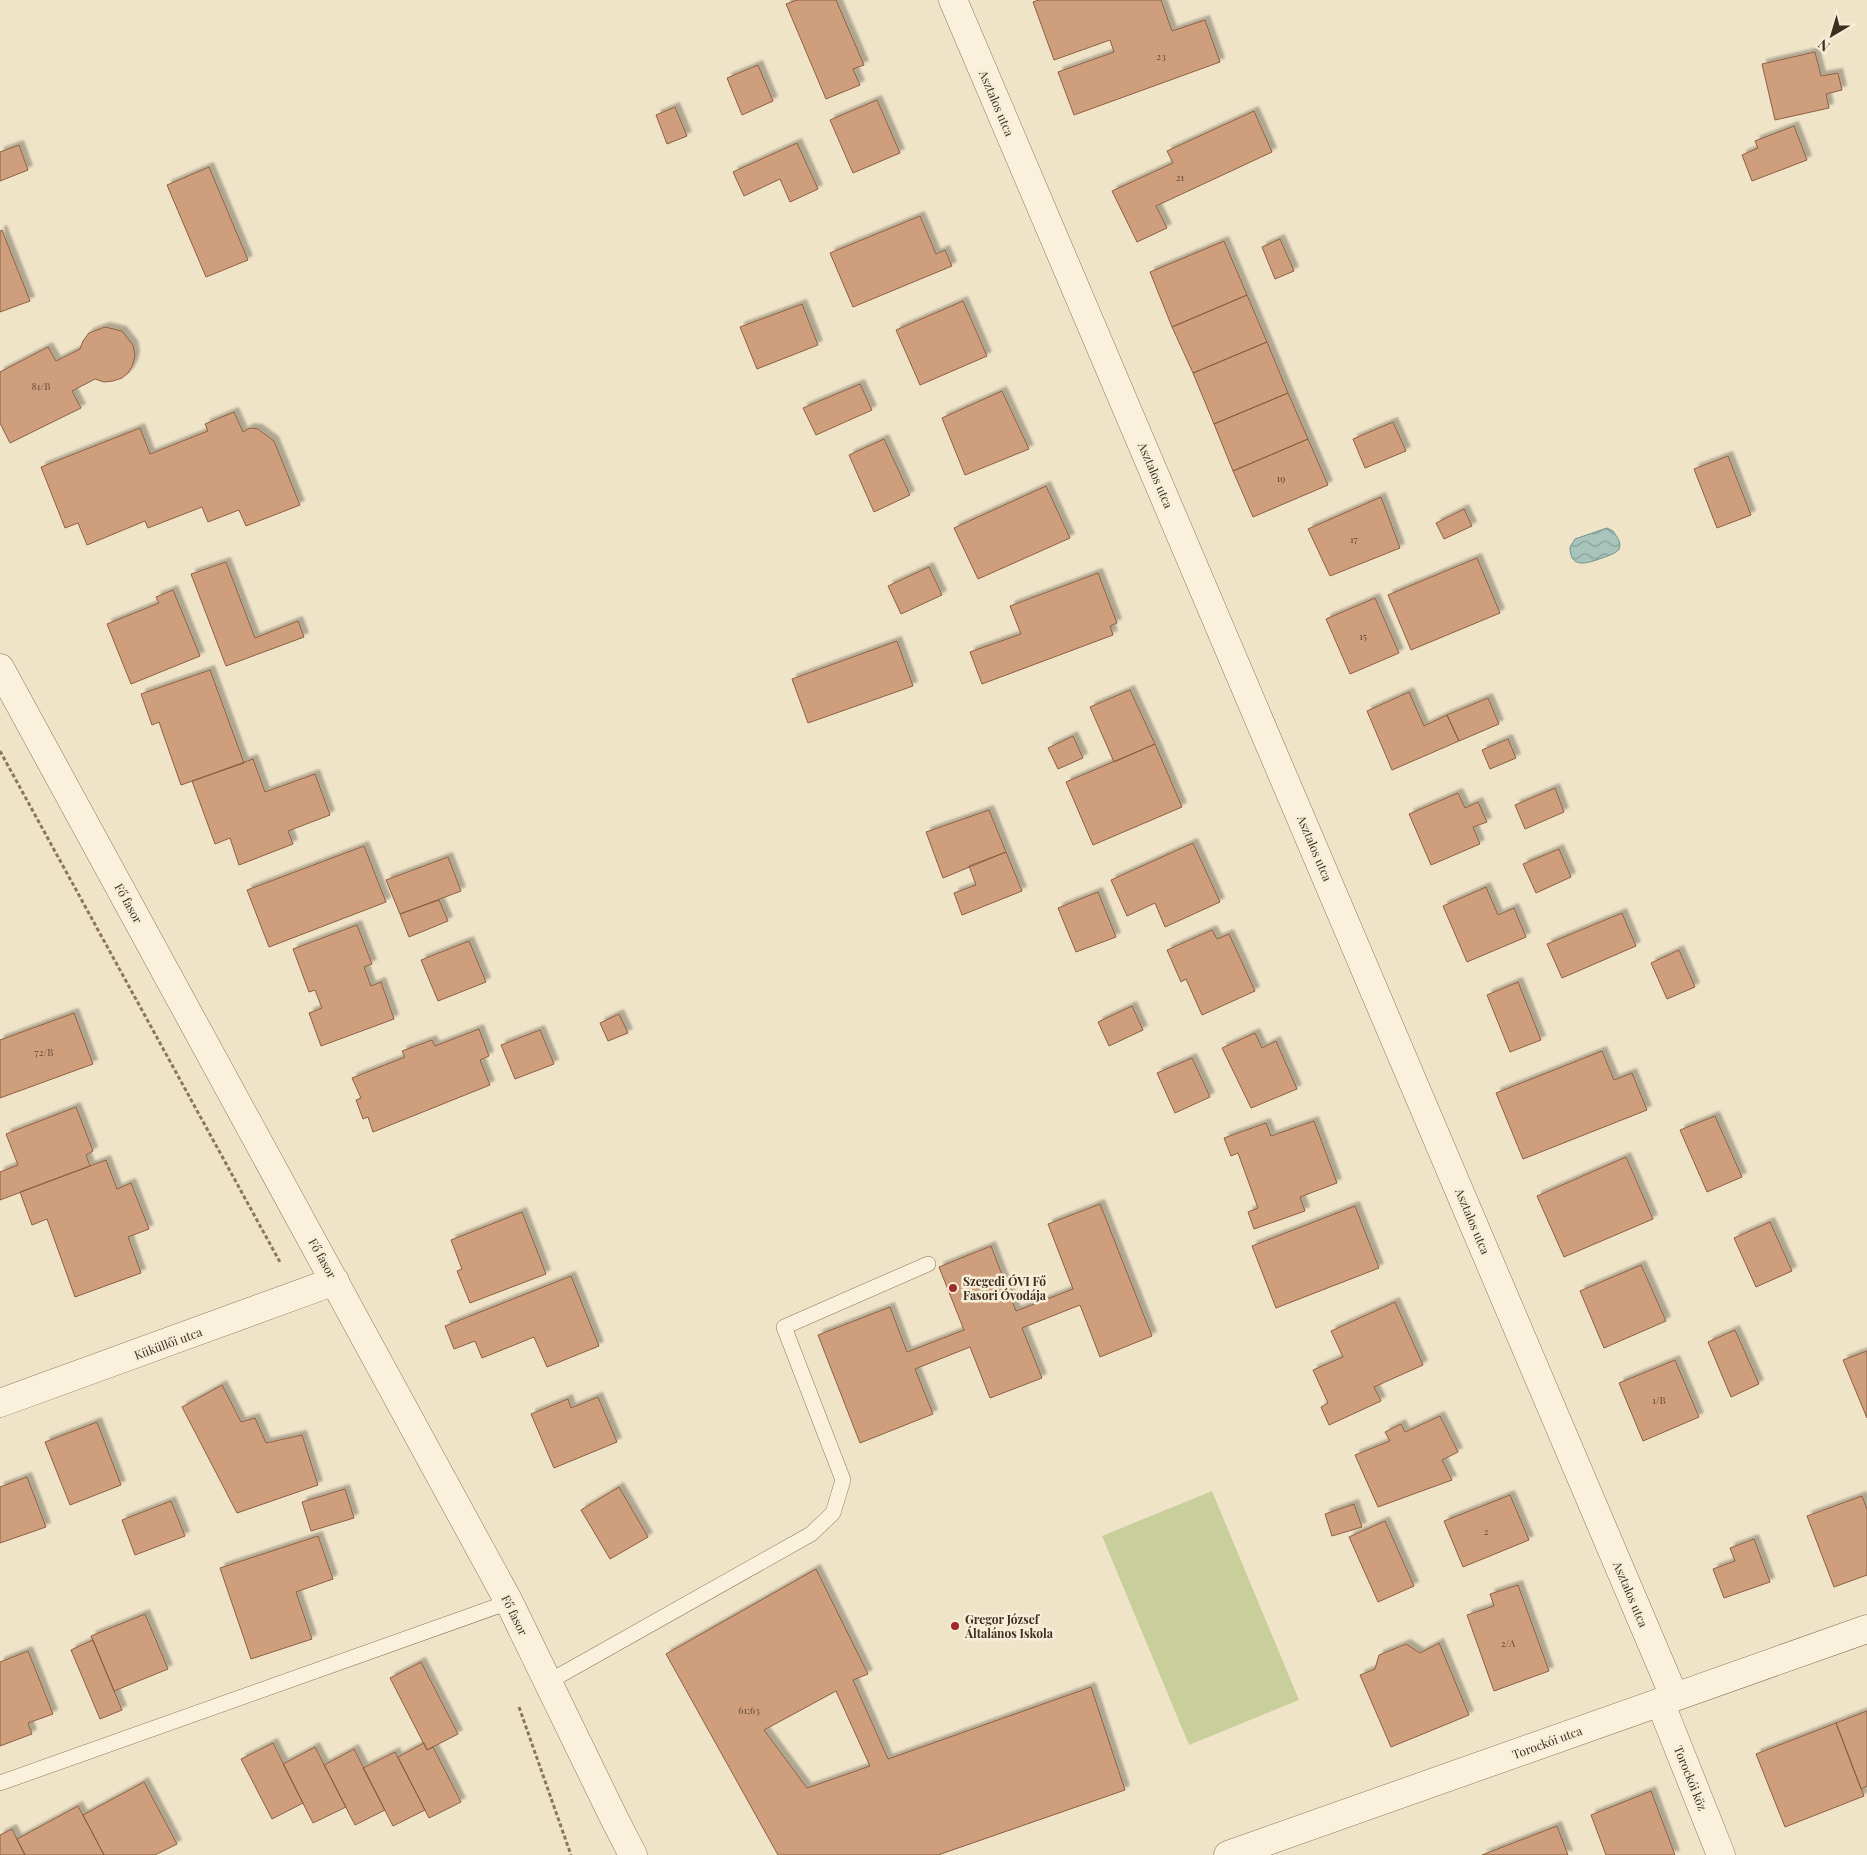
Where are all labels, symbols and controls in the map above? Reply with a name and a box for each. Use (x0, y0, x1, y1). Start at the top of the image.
north arrow (1807, 10, 1857, 60)
text: N (1814, 35, 1834, 56)
house number: 23 (1156, 49, 1166, 63)
street label: Asztalos utca (976, 67, 1018, 138)
house number: 21 (1176, 170, 1185, 184)
house number: 81/B (32, 379, 50, 393)
street label: Asztalos utca (1135, 439, 1177, 510)
house number: 19 (1277, 471, 1285, 485)
house number: 17 (1350, 532, 1358, 546)
house number: 15 (1359, 629, 1367, 643)
street label: Asztalos utca (1294, 812, 1336, 883)
street label: Fő fasor (111, 880, 147, 926)
house number: 72/B (35, 1045, 53, 1059)
street label: Asztalos utca (1452, 1185, 1494, 1256)
street label: Fő fasor (305, 1235, 341, 1281)
place label: Szegedi ÓVI Fő Fasori Óvodája (963, 1273, 1047, 1303)
marker: Szegedi ÓVI Fő Fasori Óvodája (947, 1282, 959, 1294)
street label: Küküllői utca (132, 1323, 204, 1363)
house number: 1/B (1652, 1393, 1666, 1407)
house number: 2 (1484, 1524, 1489, 1538)
street label: Asztalos utca (1610, 1558, 1652, 1629)
street label: Fő fasor (498, 1592, 532, 1639)
place label: Gregor József Általános Iskola (964, 1611, 1054, 1641)
marker: Gregor József Általános Iskola (949, 1620, 961, 1632)
house number: 2/A (1501, 1636, 1516, 1650)
house number: 61;63 (738, 1703, 760, 1717)
street label: Torockói utca (1510, 1722, 1584, 1762)
street label: Torockói köz (1671, 1743, 1711, 1813)

